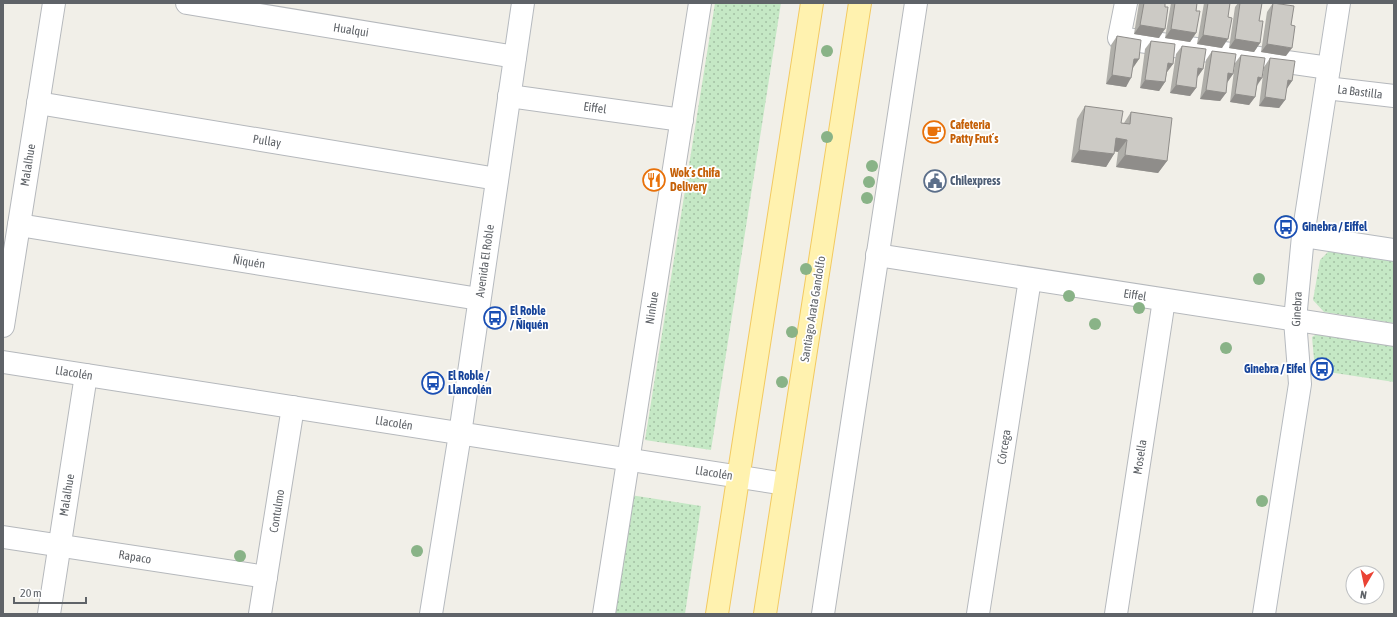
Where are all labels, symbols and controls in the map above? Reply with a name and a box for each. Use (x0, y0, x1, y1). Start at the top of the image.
street label: Hualqui (332, 20, 370, 40)
street label: La Bastilla (1337, 82, 1383, 102)
street label: Eiffel (583, 99, 608, 117)
place label: Cafeteria Patty Frut´s (950, 118, 999, 146)
cafe icon: Cafeteria Patty Frut´s (921, 119, 947, 145)
street label: Pullay (252, 132, 282, 150)
street label: Malalhue (18, 143, 38, 187)
place label: Wok´s Chifa Delivery (669, 166, 721, 194)
restaurant icon: Wok´s Chifa Delivery (641, 167, 667, 193)
public building icon: Chilexpress (922, 168, 948, 194)
place label: Chilexpress (950, 174, 1001, 188)
bus stop icon: Ginebra / Eiffel (1273, 214, 1299, 240)
place label: Ginebra / Eiffel (1302, 220, 1368, 234)
street label: Avenida El Roble (473, 224, 497, 298)
street label: Ñiquén (232, 253, 266, 271)
street label: Santiago Arata Gandolfo (798, 255, 828, 363)
street label: Eiffel (1123, 286, 1148, 304)
street label: Ninhue (643, 291, 661, 325)
street label: Ginebra (1289, 291, 1305, 327)
place label: El Roble / Ñiquén (510, 304, 548, 332)
bus stop icon: El Roble / Ñiquén (482, 305, 508, 331)
bus stop icon: Ginebra / Eifel (1309, 356, 1335, 382)
place label: Ginebra / Eifel (1244, 362, 1307, 376)
street label: Llacolén (54, 363, 94, 383)
place label: El Roble / Llancolén (448, 369, 492, 397)
bus stop icon: El Roble / Llancolén (420, 370, 446, 396)
street label: Llacolén (374, 413, 414, 433)
street label: Córcega (994, 429, 1014, 465)
street label: Mosella (1130, 438, 1150, 476)
street label: Llacolén (694, 463, 734, 483)
street label: Malalhue (57, 473, 77, 517)
street label: Contulmo (267, 488, 287, 534)
street label: Rapaco (118, 548, 153, 567)
north arrow (1345, 565, 1385, 605)
scale bar (14, 579, 86, 605)
text: 20 m (20, 586, 42, 600)
text: N (1359, 588, 1368, 601)

